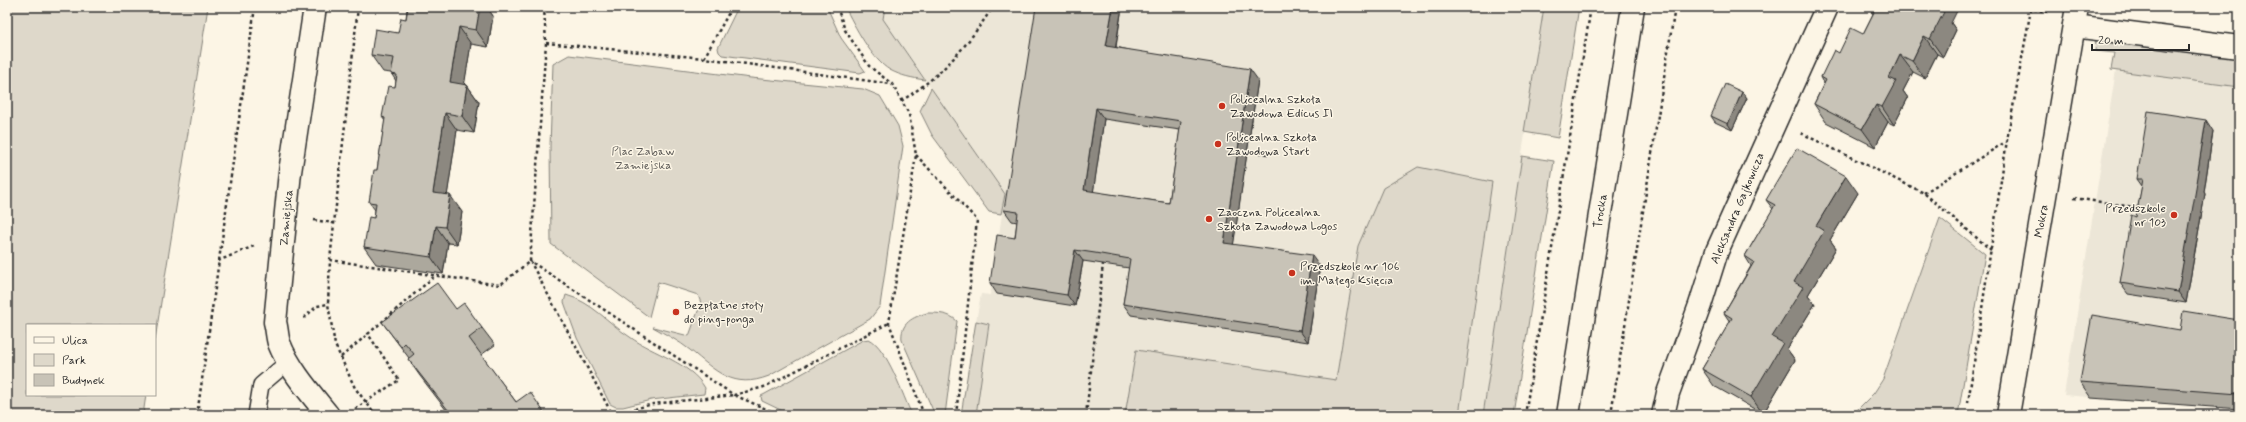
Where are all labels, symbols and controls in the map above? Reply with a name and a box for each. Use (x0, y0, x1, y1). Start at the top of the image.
scale bar (2092, 26, 2189, 52)
text: 20 m (2098, 33, 2124, 49)
place label: Policealna Szkoła Zawodowa Edicus II (1230, 92, 1333, 122)
marker: Policealna Szkoła Zawodowa Edicus II (1217, 101, 1227, 111)
place label: Policealna Szkoła Zawodowa Start (1226, 130, 1317, 160)
marker: Policealna Szkoła Zawodowa Start (1213, 139, 1223, 149)
park label: Plac Zabaw Zamiejska (612, 144, 675, 174)
street label: Aleksandra Gajkowicza (1707, 150, 1769, 267)
street label: Zamiejska (277, 189, 297, 247)
street label: Trocka (1590, 193, 1612, 229)
place label: Przedszkole nr 103 (2105, 201, 2166, 231)
street label: Mokra (2031, 203, 2053, 239)
place label: Zaoczna Policealna Szkoła Zawodowa Logos (1217, 205, 1338, 235)
marker: Przedszkole nr 103 (2169, 210, 2179, 220)
marker: Zaoczna Policealna Szkoła Zawodowa Logos (1204, 214, 1214, 224)
place label: Przedszkole nr 106 im. Małego Księcia (1300, 259, 1400, 289)
marker: Przedszkole nr 106 im. Małego Księcia (1287, 268, 1297, 278)
place label: Bezpłatne stoły do ping-ponga (684, 298, 764, 328)
marker: Bezpłatne stoły do ping-ponga (671, 307, 681, 317)
legend (26, 324, 156, 396)
text: Ulica (62, 333, 88, 349)
text: Park (62, 353, 86, 369)
text: Budynek (62, 373, 105, 389)

